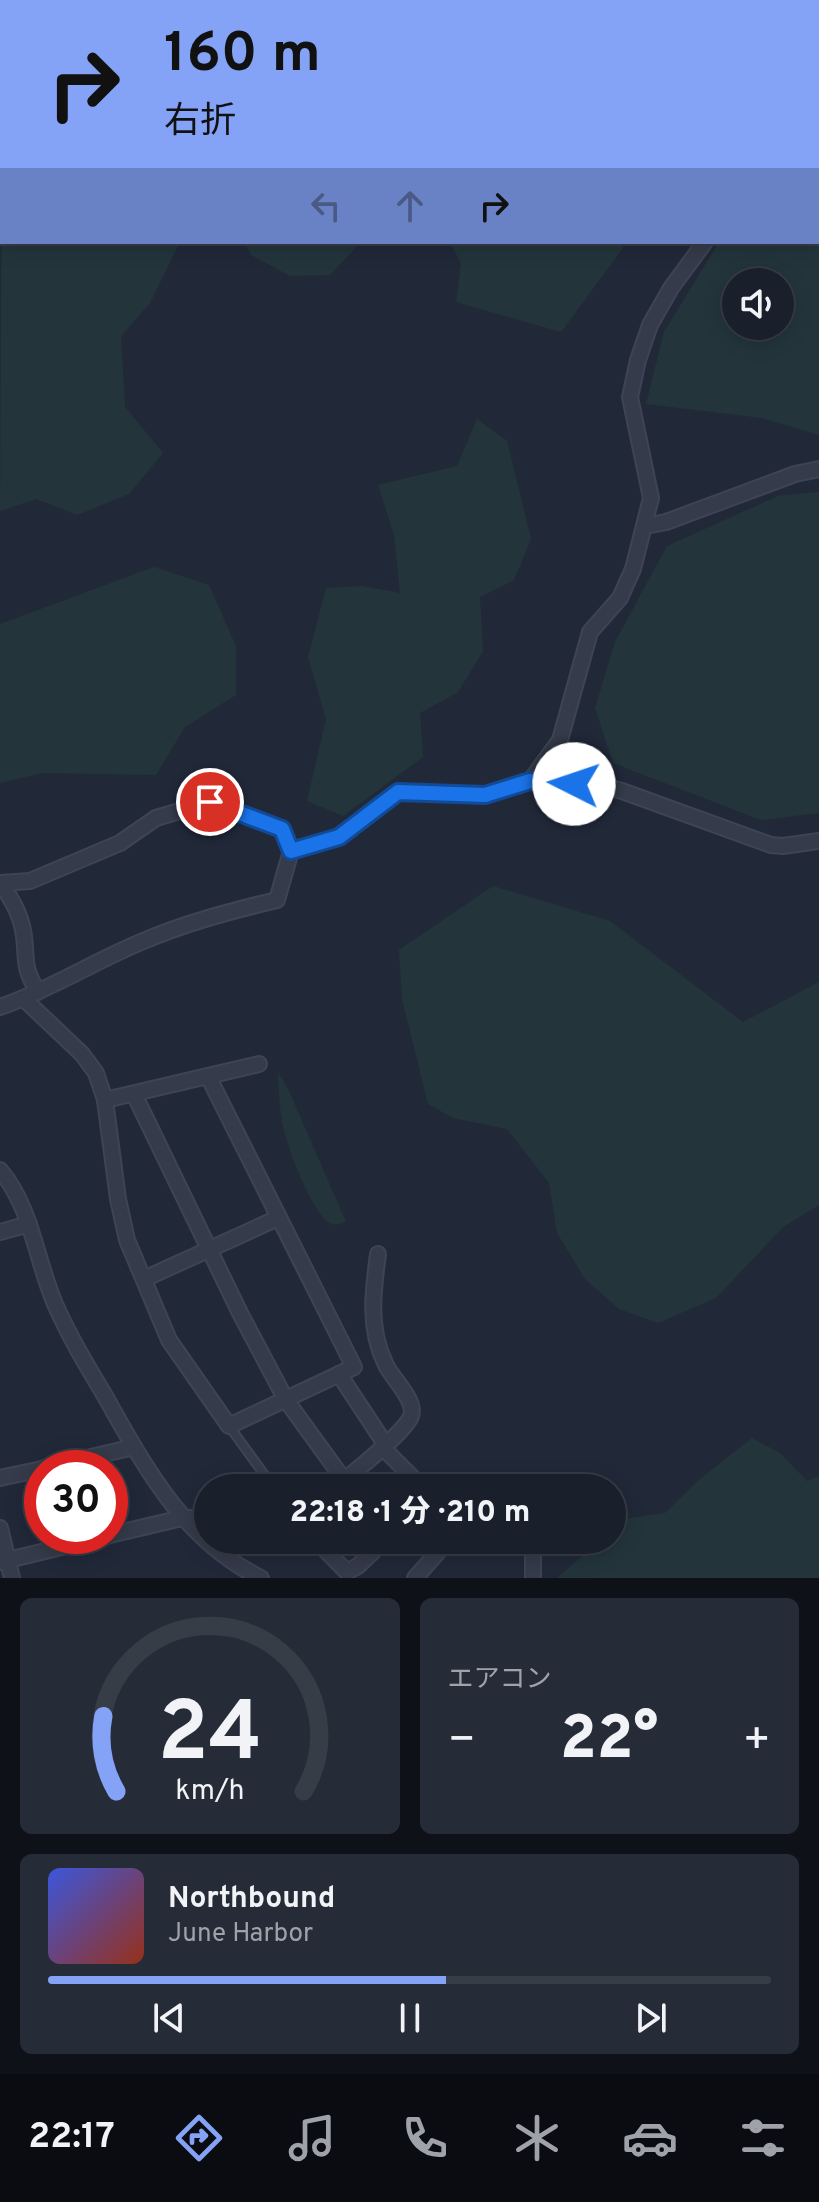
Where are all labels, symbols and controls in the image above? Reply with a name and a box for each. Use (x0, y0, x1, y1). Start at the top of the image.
text: 160 m (164, 21, 321, 91)
icon: right (32, 32, 136, 136)
text: 右折 (164, 100, 236, 146)
icon: left (304, 184, 348, 228)
icon: ahead (388, 184, 432, 228)
icon: right (472, 184, 516, 228)
map controls (722, 268, 794, 340)
button: sound (722, 268, 794, 340)
position arrow (532, 742, 616, 826)
pin (176, 768, 244, 836)
icon: arrive (188, 780, 232, 824)
speed limit sign: 30 (24, 1450, 128, 1554)
text: 22:18 · 1 分 · 210 m (290, 1495, 530, 1532)
text: エアコン (448, 1664, 552, 1697)
text: 24 (158, 1685, 262, 1790)
text: 22° (560, 1704, 658, 1780)
text: − (448, 1714, 476, 1770)
text: + (743, 1714, 771, 1770)
text: km/h (175, 1774, 244, 1810)
text: Northbound (168, 1881, 335, 1918)
text: June Harbor (168, 1918, 313, 1951)
icon: previous (147, 1996, 191, 2040)
icon: pause (388, 1996, 432, 2040)
icon: next (629, 1996, 673, 2040)
icon: directions (171, 2110, 227, 2166)
icon: music (284, 2110, 340, 2166)
icon: phone (397, 2110, 453, 2166)
icon: climate (509, 2110, 565, 2166)
icon: car (622, 2110, 678, 2166)
icon: filters (735, 2110, 791, 2166)
text: 22:17 (28, 2115, 115, 2161)

